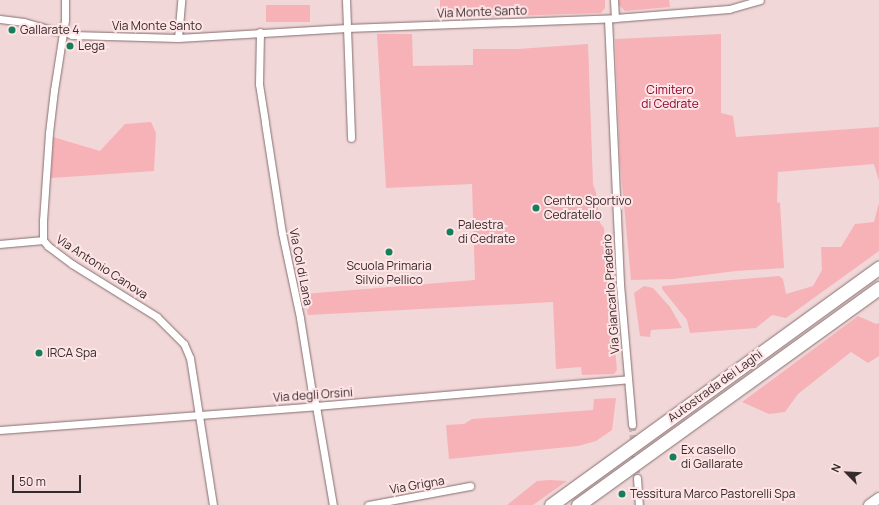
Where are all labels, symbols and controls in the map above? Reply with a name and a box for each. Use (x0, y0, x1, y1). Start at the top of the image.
street label: Via Monte Santo (437, 3, 527, 21)
street label: Via Monte Santo (112, 19, 202, 33)
place label: Gallarate 4 (20, 23, 79, 37)
marker: Gallarate 4 (7, 25, 17, 35)
place label: Lega (78, 39, 105, 53)
marker: Lega (65, 41, 75, 51)
park label: Cimitero di Cedrate (641, 83, 699, 111)
place label: Centro Sportivo Cedratello (544, 194, 632, 222)
marker: Centro Sportivo Cedratello (531, 203, 541, 213)
place label: Palestra di Cedrate (458, 218, 515, 246)
street label: Via Col di Lana (286, 227, 316, 307)
marker: Palestra di Cedrate (445, 227, 455, 237)
street label: Via Antonio Canova (54, 232, 150, 302)
street label: Via Giancarlo Praderio (600, 234, 622, 354)
marker: Scuola Primaria Silvio Pellico (384, 247, 394, 257)
place label: Scuola Primaria Silvio Pellico (346, 259, 432, 287)
place label: IRCA Spa (47, 346, 97, 360)
street label: Autostrada dei Laghi (665, 347, 765, 425)
marker: IRCA Spa (34, 348, 44, 358)
street label: Via degli Orsini (273, 385, 353, 405)
place label: Ex casello di Gallarate (681, 443, 743, 471)
marker: Ex casello di Gallarate (668, 452, 678, 462)
north arrow (827, 453, 867, 493)
text: N (827, 461, 844, 475)
scale bar (14, 467, 83, 493)
text: 50 m (19, 473, 46, 490)
street label: Via Grigna (388, 473, 446, 497)
place label: Tessitura Marco Pastorelli Spa (630, 487, 795, 501)
marker: Tessitura Marco Pastorelli Spa (617, 489, 627, 499)

